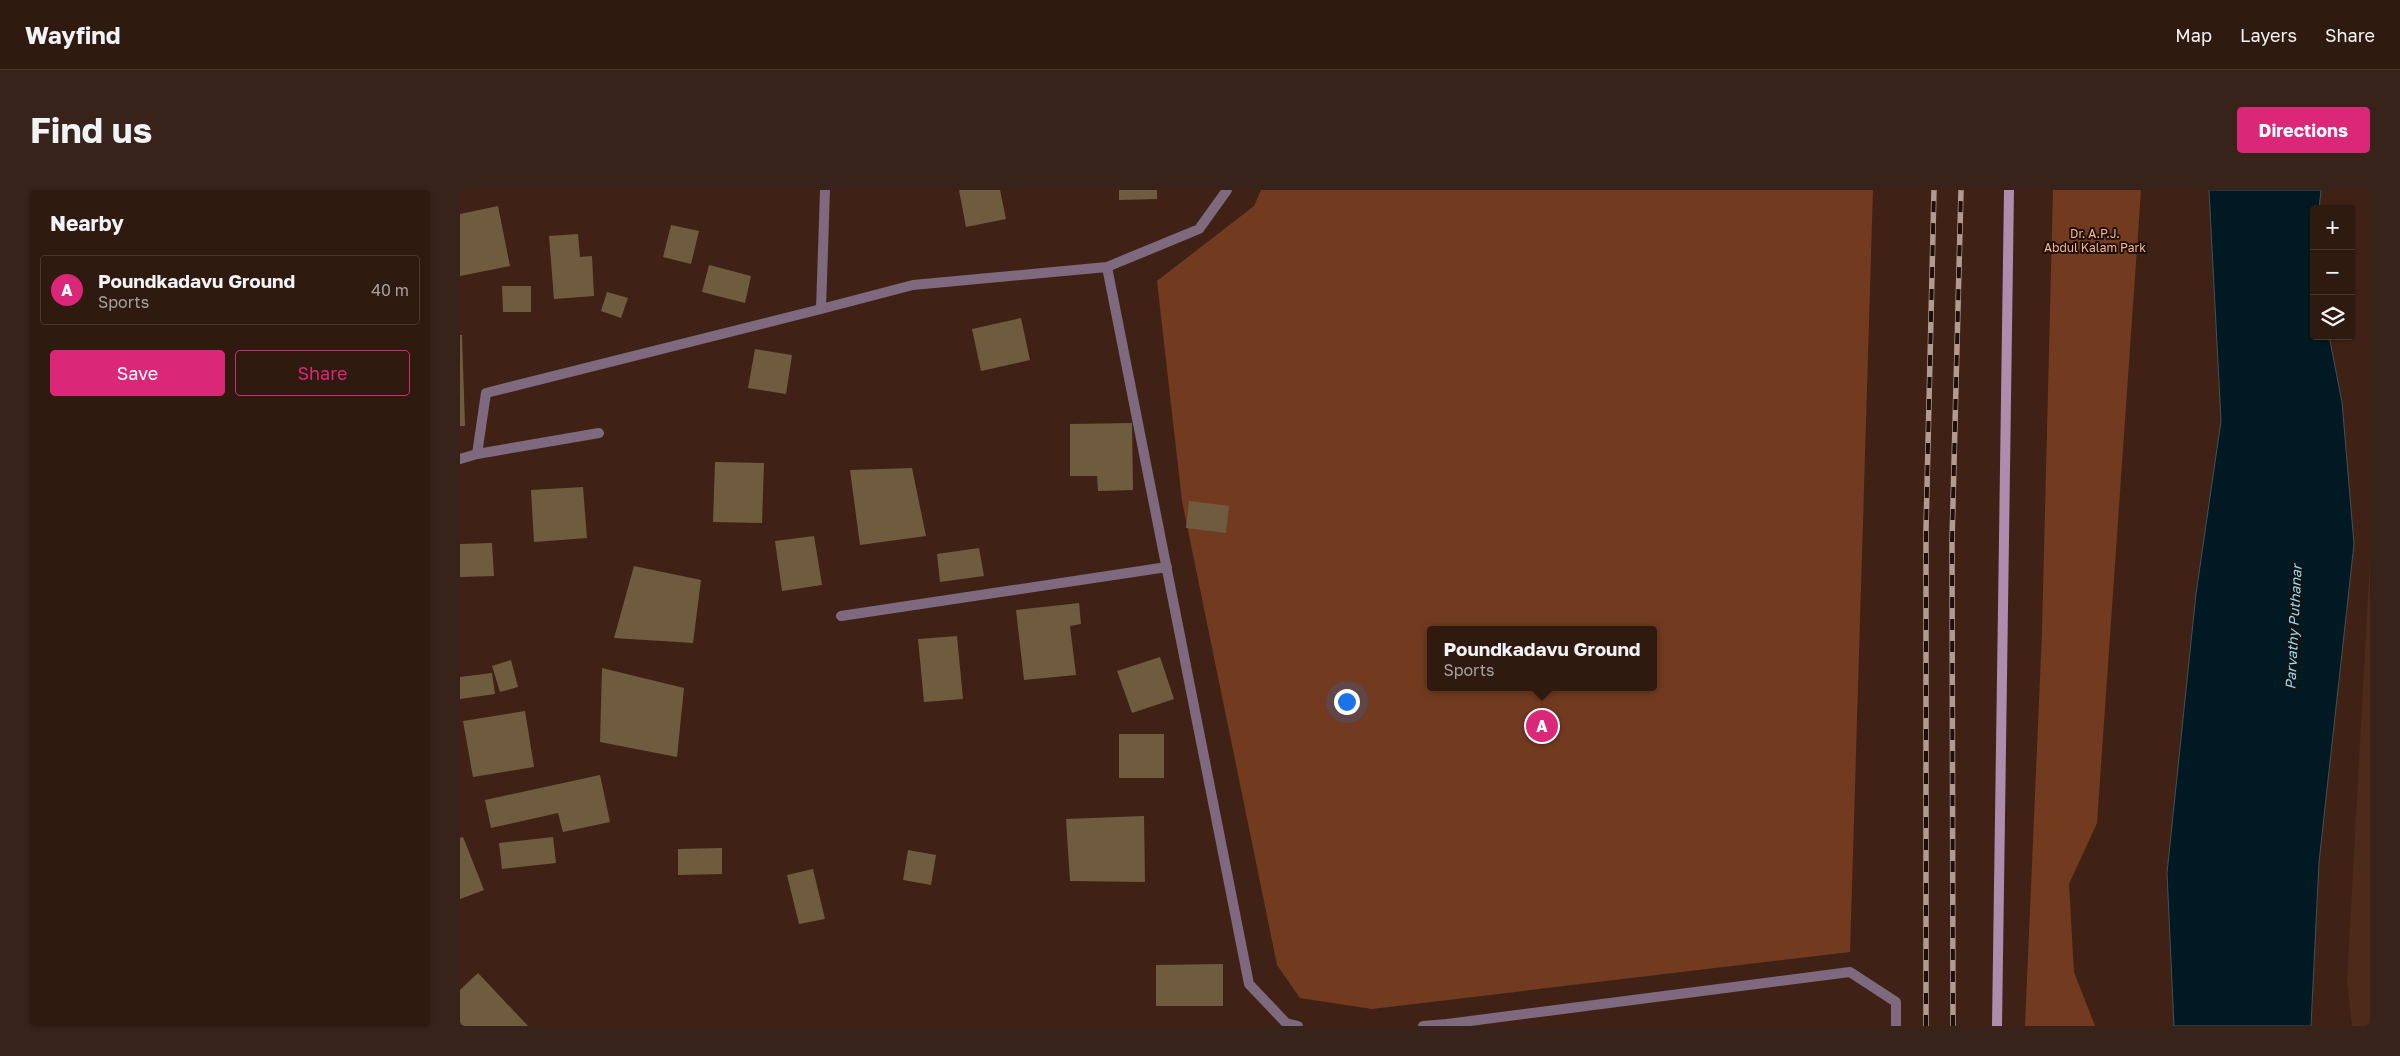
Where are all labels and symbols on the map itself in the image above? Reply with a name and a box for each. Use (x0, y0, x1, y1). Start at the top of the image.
park label: Dr. A.P.J. Abdul Kalam Park (2044, 226, 2146, 255)
water label: Parvathy Puthanar (2281, 562, 2305, 690)
your location (1334, 689, 1360, 715)
pin: A (1526, 707, 1558, 745)

